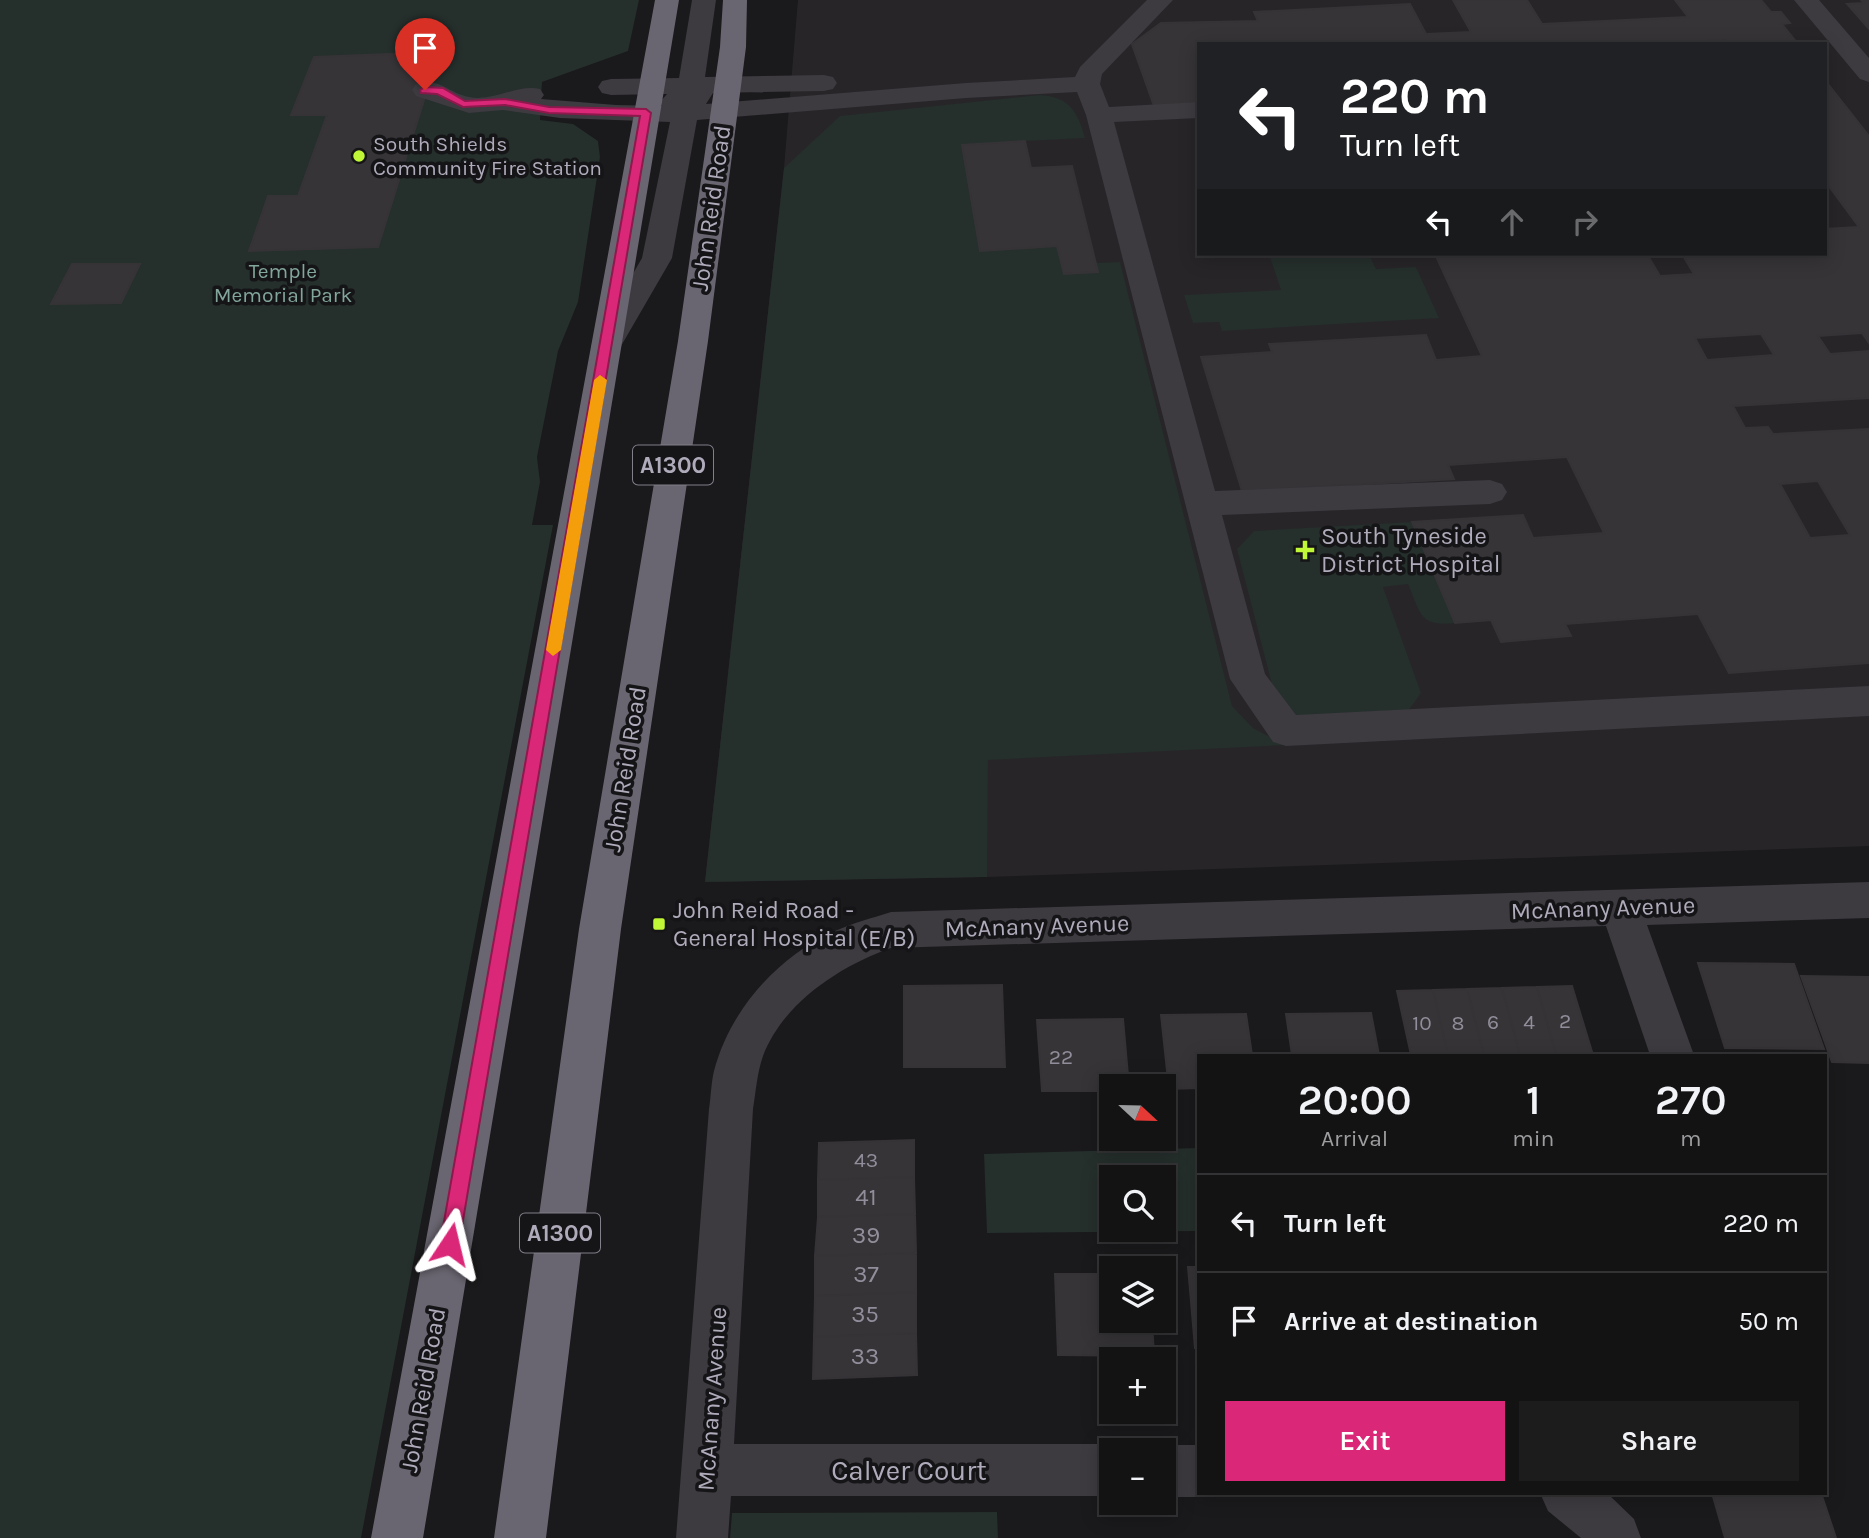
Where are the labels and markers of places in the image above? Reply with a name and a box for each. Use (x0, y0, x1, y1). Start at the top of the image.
pin (395, 18, 455, 90)
place label: South Shields Community Fire Station (373, 132, 602, 180)
marker: South Shields Community Fire Station (351, 148, 367, 164)
place label: South Tyneside District Hospital (1321, 522, 1500, 578)
marker: South Tyneside District Hospital (1295, 540, 1315, 560)
place label: John Reid Road - General Hospital (E/B) (673, 896, 915, 952)
marker: John Reid Road - General Hospital (E/B) (651, 916, 667, 932)

